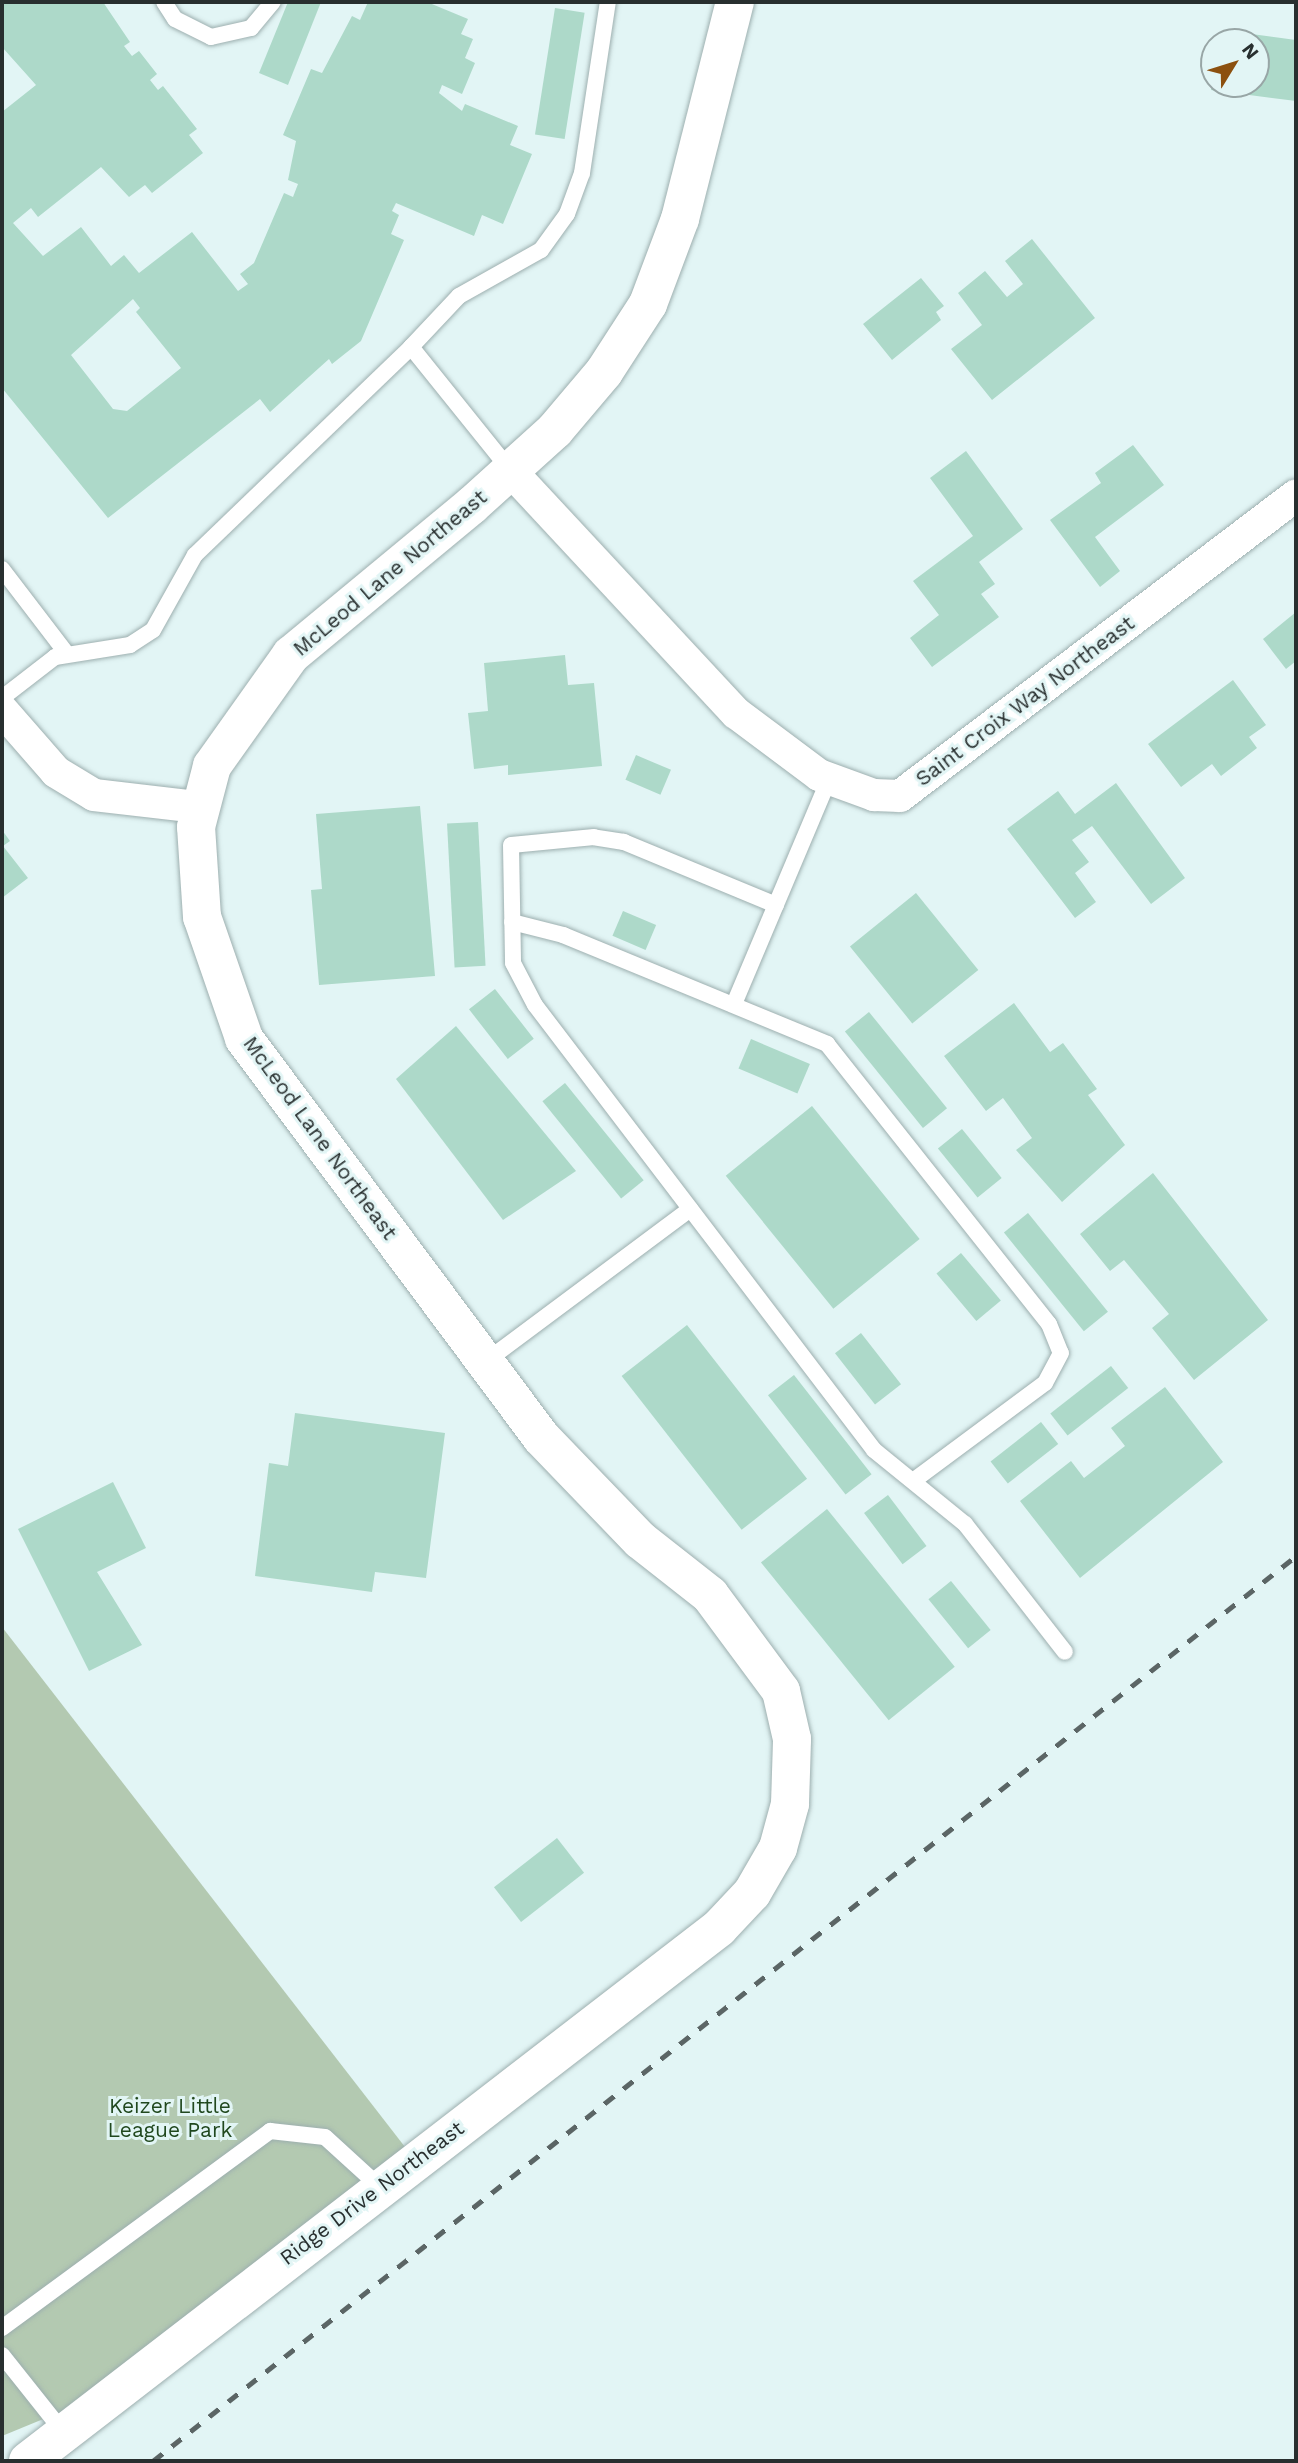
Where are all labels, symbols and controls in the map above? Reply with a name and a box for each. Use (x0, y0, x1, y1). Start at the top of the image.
north arrow (1200, 28, 1270, 98)
text: N (1237, 38, 1264, 64)
street label: McLeod Lane Northeast (288, 485, 492, 661)
street label: Saint Croix Way Northeast (910, 610, 1140, 792)
street label: McLeod Lane Northeast (238, 1031, 402, 1245)
park label: Keizer Little League Park (108, 2093, 232, 2143)
street label: Ridge Drive Northeast (275, 2116, 469, 2270)

